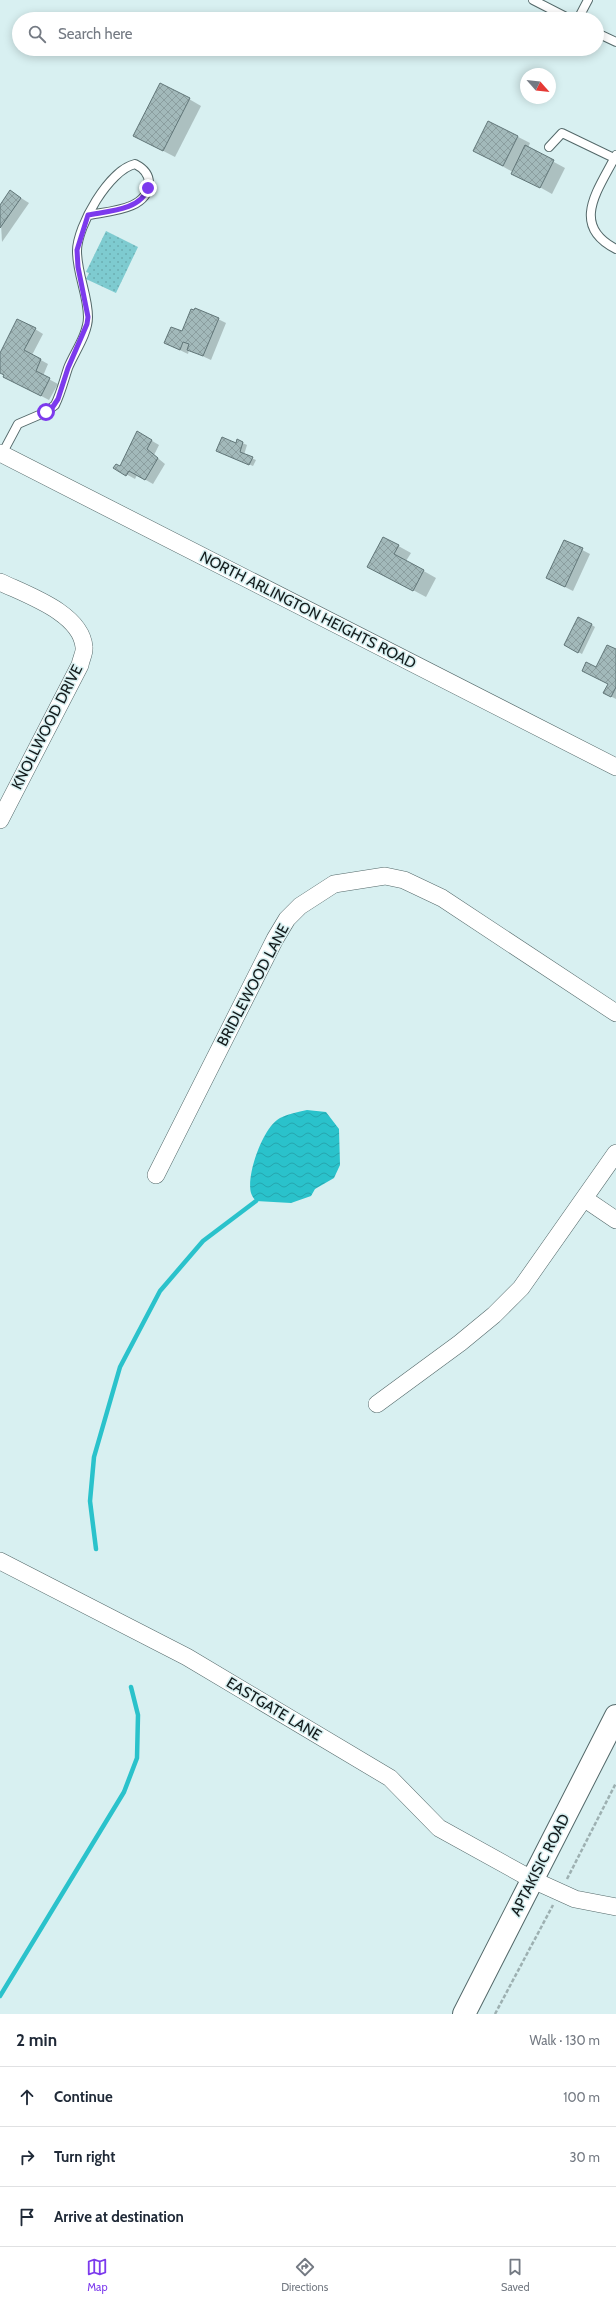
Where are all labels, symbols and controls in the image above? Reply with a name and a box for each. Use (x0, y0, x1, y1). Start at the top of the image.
search box (12, 12, 604, 56)
icon: search (26, 23, 48, 45)
text: Search here (58, 25, 133, 43)
north arrow (520, 68, 556, 104)
route end (139, 179, 157, 197)
route start (37, 403, 55, 421)
street label: NORTH ARLINGTON HEIGHTS ROAD (197, 547, 419, 673)
street label: KNOLLWOOD DRIVE (8, 662, 86, 792)
street label: BRIDLEWOOD LANE (213, 921, 293, 1049)
street label: EASTGATE LANE (223, 1674, 325, 1744)
street label: APTAKISIC ROAD (506, 1811, 574, 1919)
text: 2 min (16, 2030, 57, 2050)
text: Walk · 130 m (529, 2032, 600, 2048)
icon: ahead (16, 2086, 38, 2108)
text: Continue (54, 2088, 113, 2106)
text: 100 m (563, 2089, 600, 2105)
icon: right (16, 2146, 38, 2168)
text: Turn right (54, 2148, 115, 2166)
text: 30 m (570, 2149, 600, 2165)
icon: arrive (16, 2206, 38, 2228)
text: Arrive at destination (54, 2208, 184, 2226)
tab: Map (86, 2256, 108, 2294)
tab: Directions (281, 2256, 328, 2294)
tab: Saved (501, 2256, 530, 2294)

